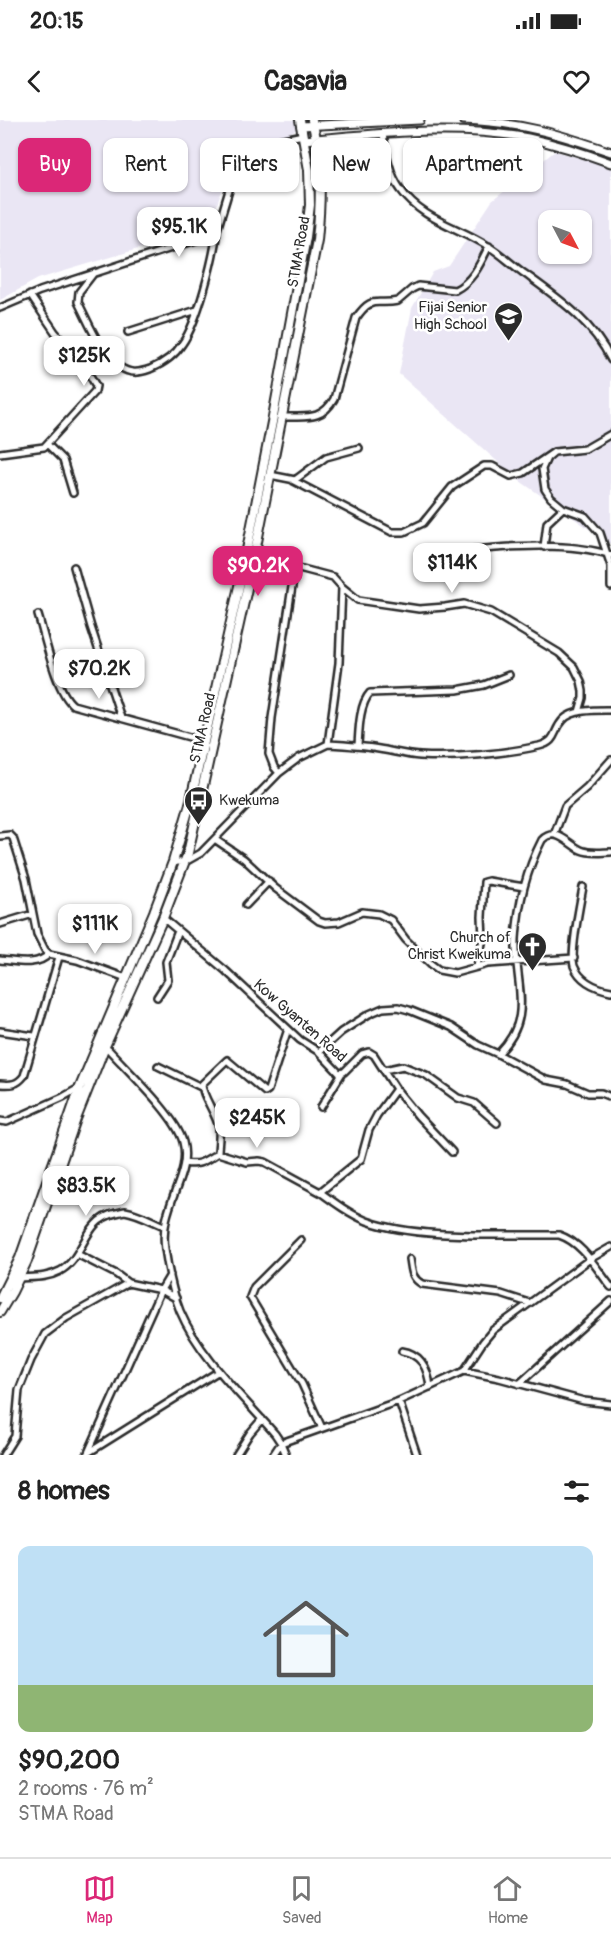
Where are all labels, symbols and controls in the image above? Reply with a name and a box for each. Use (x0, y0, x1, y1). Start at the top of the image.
text: 20:15 (30, 7, 84, 35)
icon: back (18, 65, 51, 98)
text: Casavia (264, 65, 347, 98)
icon: heart (560, 65, 593, 98)
chip: Buy (18, 138, 91, 192)
chip: Rent (103, 138, 188, 192)
chip: Filters (200, 138, 299, 192)
chip: New (311, 138, 391, 192)
chip: Apartment (403, 138, 543, 192)
pin: $95.1K (130, 207, 228, 258)
north arrow (538, 210, 592, 264)
map controls (538, 210, 592, 264)
text: $95.1K (151, 214, 207, 239)
street label: STMA Road (283, 215, 315, 289)
place label: Fijai Senior High School (414, 298, 488, 334)
school or university icon: Fijai Senior High School (492, 300, 524, 342)
pin: $125K (42, 336, 126, 387)
text: $125K (58, 343, 110, 368)
pin: $114K (410, 543, 494, 594)
pin: $90.2K (209, 546, 307, 597)
text: $114K (427, 550, 477, 575)
text: $90.2K (227, 553, 289, 578)
pin: $70.2K (50, 649, 148, 700)
text: $70.2K (68, 656, 130, 681)
street label: STMA Road (186, 691, 220, 765)
bus stop icon: Kwekuma (182, 784, 214, 826)
place label: Kwekuma (219, 791, 279, 810)
pin: $111K (53, 904, 137, 955)
text: $111K (72, 911, 118, 936)
place label: Church of Christ Kweikuma (408, 928, 511, 964)
church icon: Church of Christ Kweikuma (516, 930, 548, 972)
street label: Kow Gyanten Road (249, 975, 351, 1067)
pin: $245K (215, 1098, 299, 1149)
text: $245K (229, 1105, 285, 1130)
pin: $83.5K (37, 1166, 135, 1217)
text: $83.5K (56, 1173, 116, 1198)
text: 8 homes (18, 1475, 110, 1507)
icon: filters (560, 1475, 593, 1508)
icon: home (252, 1585, 360, 1693)
text: $90,200 (18, 1744, 120, 1776)
text: 2 rooms · 76 m² (18, 1776, 154, 1801)
text: STMA Road (18, 1801, 114, 1826)
tab: Map (83, 1872, 116, 1928)
tab: Saved (282, 1872, 322, 1928)
tab: Home (488, 1872, 528, 1928)

